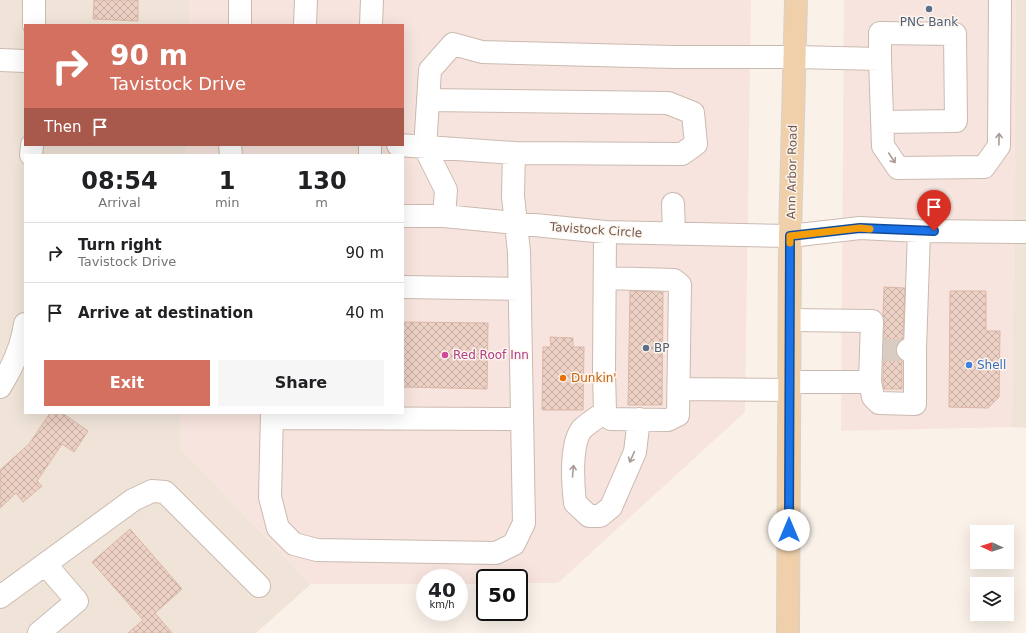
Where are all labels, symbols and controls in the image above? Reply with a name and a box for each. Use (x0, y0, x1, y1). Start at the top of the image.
marker: PNC Bank (924, 4, 934, 14)
place label: PNC Bank (900, 15, 958, 29)
text: 90 m (110, 39, 188, 72)
icon: right (44, 40, 96, 92)
text: Tavistock Drive (110, 73, 246, 94)
icon: arrive (89, 116, 111, 138)
text: Then (44, 118, 81, 136)
street label: Ann Arbor Road (784, 125, 800, 219)
one-way arrow (995, 133, 1002, 146)
one-way arrow (888, 153, 896, 164)
text: 08:54 (81, 167, 158, 195)
text: 1 (219, 167, 235, 195)
text: 130 (297, 167, 347, 195)
pin (917, 190, 951, 231)
text: Arrival (98, 195, 141, 210)
text: min (215, 195, 239, 210)
text: m (315, 195, 328, 210)
icon: arrive (923, 196, 945, 218)
street label: Tavistock Circle (548, 220, 643, 240)
text: Turn right (78, 236, 162, 254)
icon: right (44, 242, 66, 264)
text: 90 m (346, 244, 384, 262)
text: Tavistock Drive (78, 254, 176, 269)
icon: arrive (44, 302, 66, 324)
text: Arrive at destination (78, 304, 253, 322)
text: 40 m (346, 304, 384, 322)
place label: BP (654, 341, 669, 355)
marker: BP (641, 343, 651, 353)
place label: Red Roof Inn (453, 348, 529, 362)
marker: Red Roof Inn (440, 350, 450, 360)
place label: Shell (977, 358, 1006, 372)
button: Exit (44, 360, 210, 406)
button: Share (218, 360, 384, 406)
marker: Shell (964, 360, 974, 370)
place label: Dunkin' (571, 371, 617, 385)
marker: Dunkin' (558, 373, 568, 383)
one-way arrow (628, 451, 636, 463)
one-way arrow (570, 465, 577, 478)
position arrow (768, 509, 810, 551)
north arrow (970, 525, 1014, 569)
map controls (970, 525, 1014, 621)
speed limit sign: 50 (476, 569, 528, 621)
button: layers (970, 577, 1014, 621)
text: 40 (428, 578, 456, 602)
text: km/h (429, 599, 455, 610)

